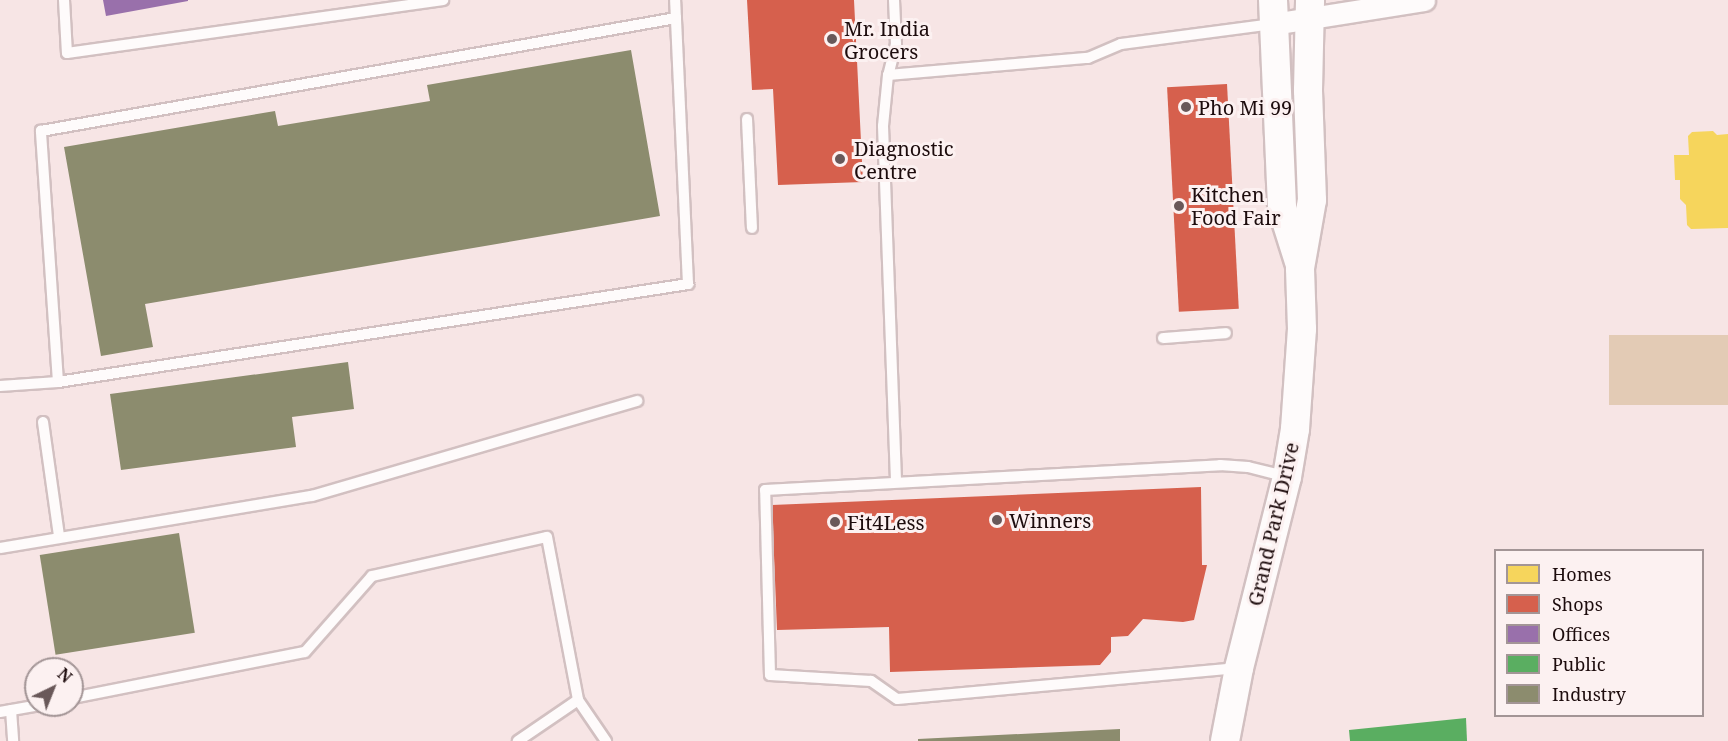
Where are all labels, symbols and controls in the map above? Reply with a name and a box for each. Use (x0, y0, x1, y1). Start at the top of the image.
place label: Mr. India Grocers (844, 16, 930, 63)
marker: Mr. India Grocers (825, 32, 839, 46)
place label: Pho Mi 99 (1198, 95, 1292, 119)
marker: Pho Mi 99 (1179, 100, 1193, 114)
place label: Diagnostic Centre (854, 136, 954, 183)
marker: Diagnostic Centre (831, 150, 849, 168)
place label: Kitchen Food Fair (1191, 183, 1281, 230)
marker: Kitchen Food Fair (1172, 199, 1186, 213)
street label: Grand Park Drive (1242, 440, 1304, 608)
place label: Winners (1009, 508, 1091, 532)
place label: Fit4Less (847, 510, 925, 534)
marker: Winners (990, 513, 1004, 527)
marker: Fit4Less (828, 515, 842, 529)
legend (1494, 549, 1704, 717)
text: Homes (1552, 562, 1611, 586)
text: Shops (1552, 592, 1603, 616)
text: Offices (1552, 622, 1610, 646)
text: Public (1552, 652, 1606, 676)
north arrow (24, 657, 84, 717)
text: N (53, 663, 77, 688)
text: Industry (1552, 682, 1626, 706)

